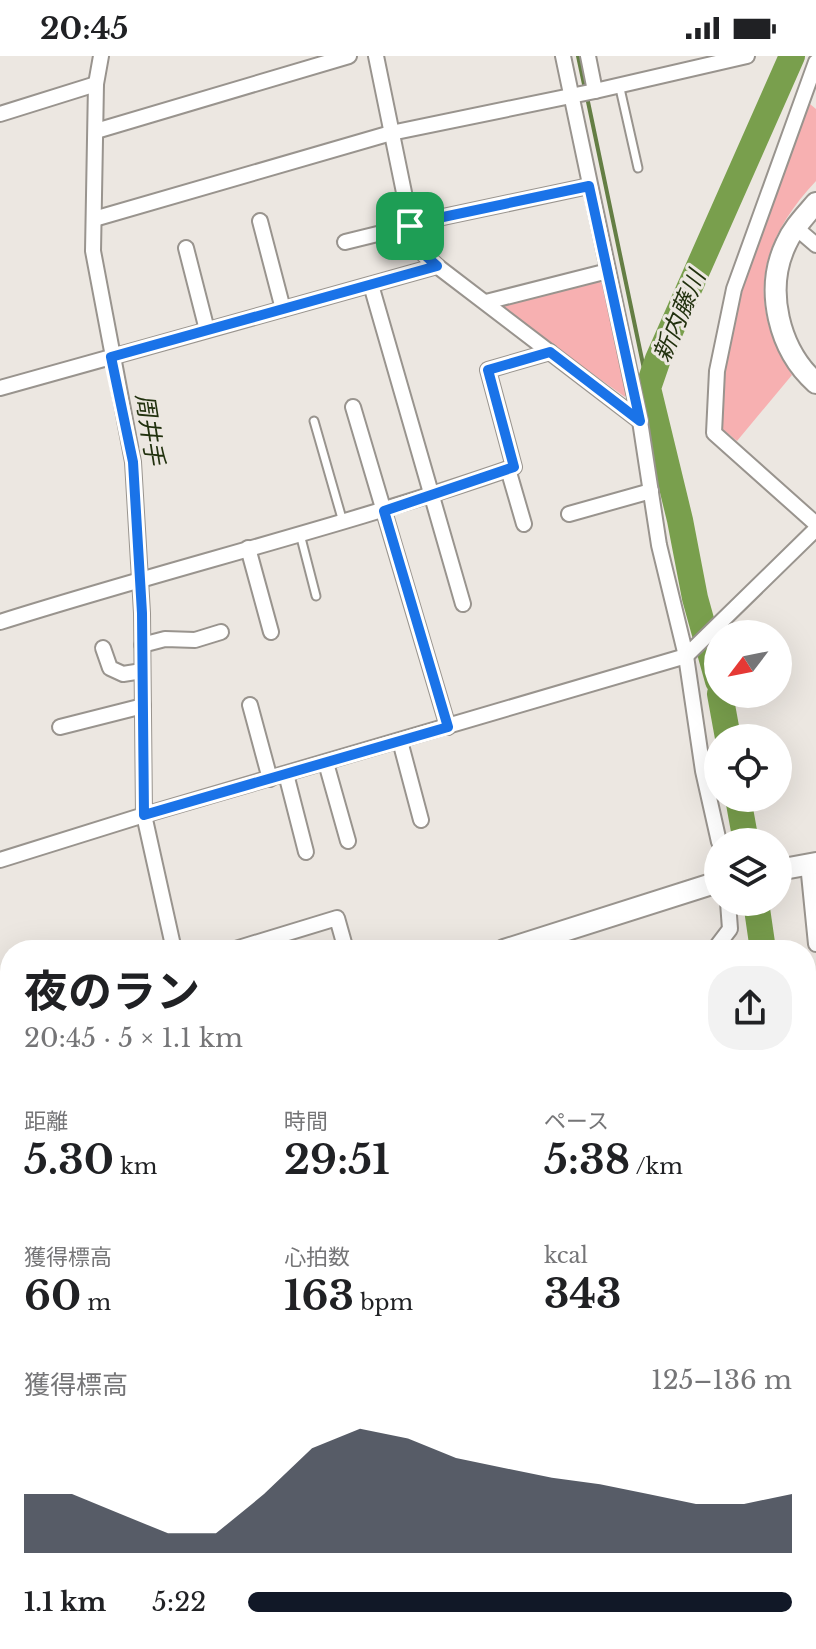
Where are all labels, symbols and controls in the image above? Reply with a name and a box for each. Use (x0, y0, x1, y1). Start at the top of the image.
text: 20:45 (40, 10, 128, 47)
pin (376, 192, 444, 260)
icon: arrive (388, 204, 432, 248)
water label: 新内藤川 (647, 263, 712, 366)
water label: 周井手 (130, 391, 170, 469)
north arrow (704, 620, 792, 708)
map controls (704, 620, 792, 916)
button: locate (704, 724, 792, 812)
button: layers (704, 828, 792, 916)
text: 夜のラン (24, 964, 200, 1019)
button: share (708, 966, 792, 1050)
text: 20:45 · 5 × 1.1 km (24, 1022, 243, 1054)
text: 距離 (24, 1108, 68, 1135)
text: 時間 (284, 1108, 328, 1135)
text: ペース (544, 1108, 609, 1135)
text: 5.30 (24, 1135, 114, 1185)
text: 29:51 (284, 1135, 390, 1185)
text: 5:38 (544, 1135, 630, 1185)
text: km (114, 1153, 157, 1180)
text: /km (630, 1153, 683, 1180)
text: kcal (544, 1242, 588, 1269)
text: 獲得標高 (24, 1244, 112, 1271)
text: 心拍数 (284, 1244, 350, 1271)
text: 343 (544, 1269, 622, 1319)
text: 60 (24, 1271, 81, 1321)
text: 163 (284, 1271, 354, 1321)
text: m (81, 1289, 111, 1316)
text: bpm (354, 1289, 413, 1316)
text: 125–136 m (651, 1364, 792, 1396)
text: 獲得標高 (24, 1369, 128, 1401)
text: 1.1 km (24, 1586, 106, 1618)
text: 5:22 (152, 1586, 206, 1618)

